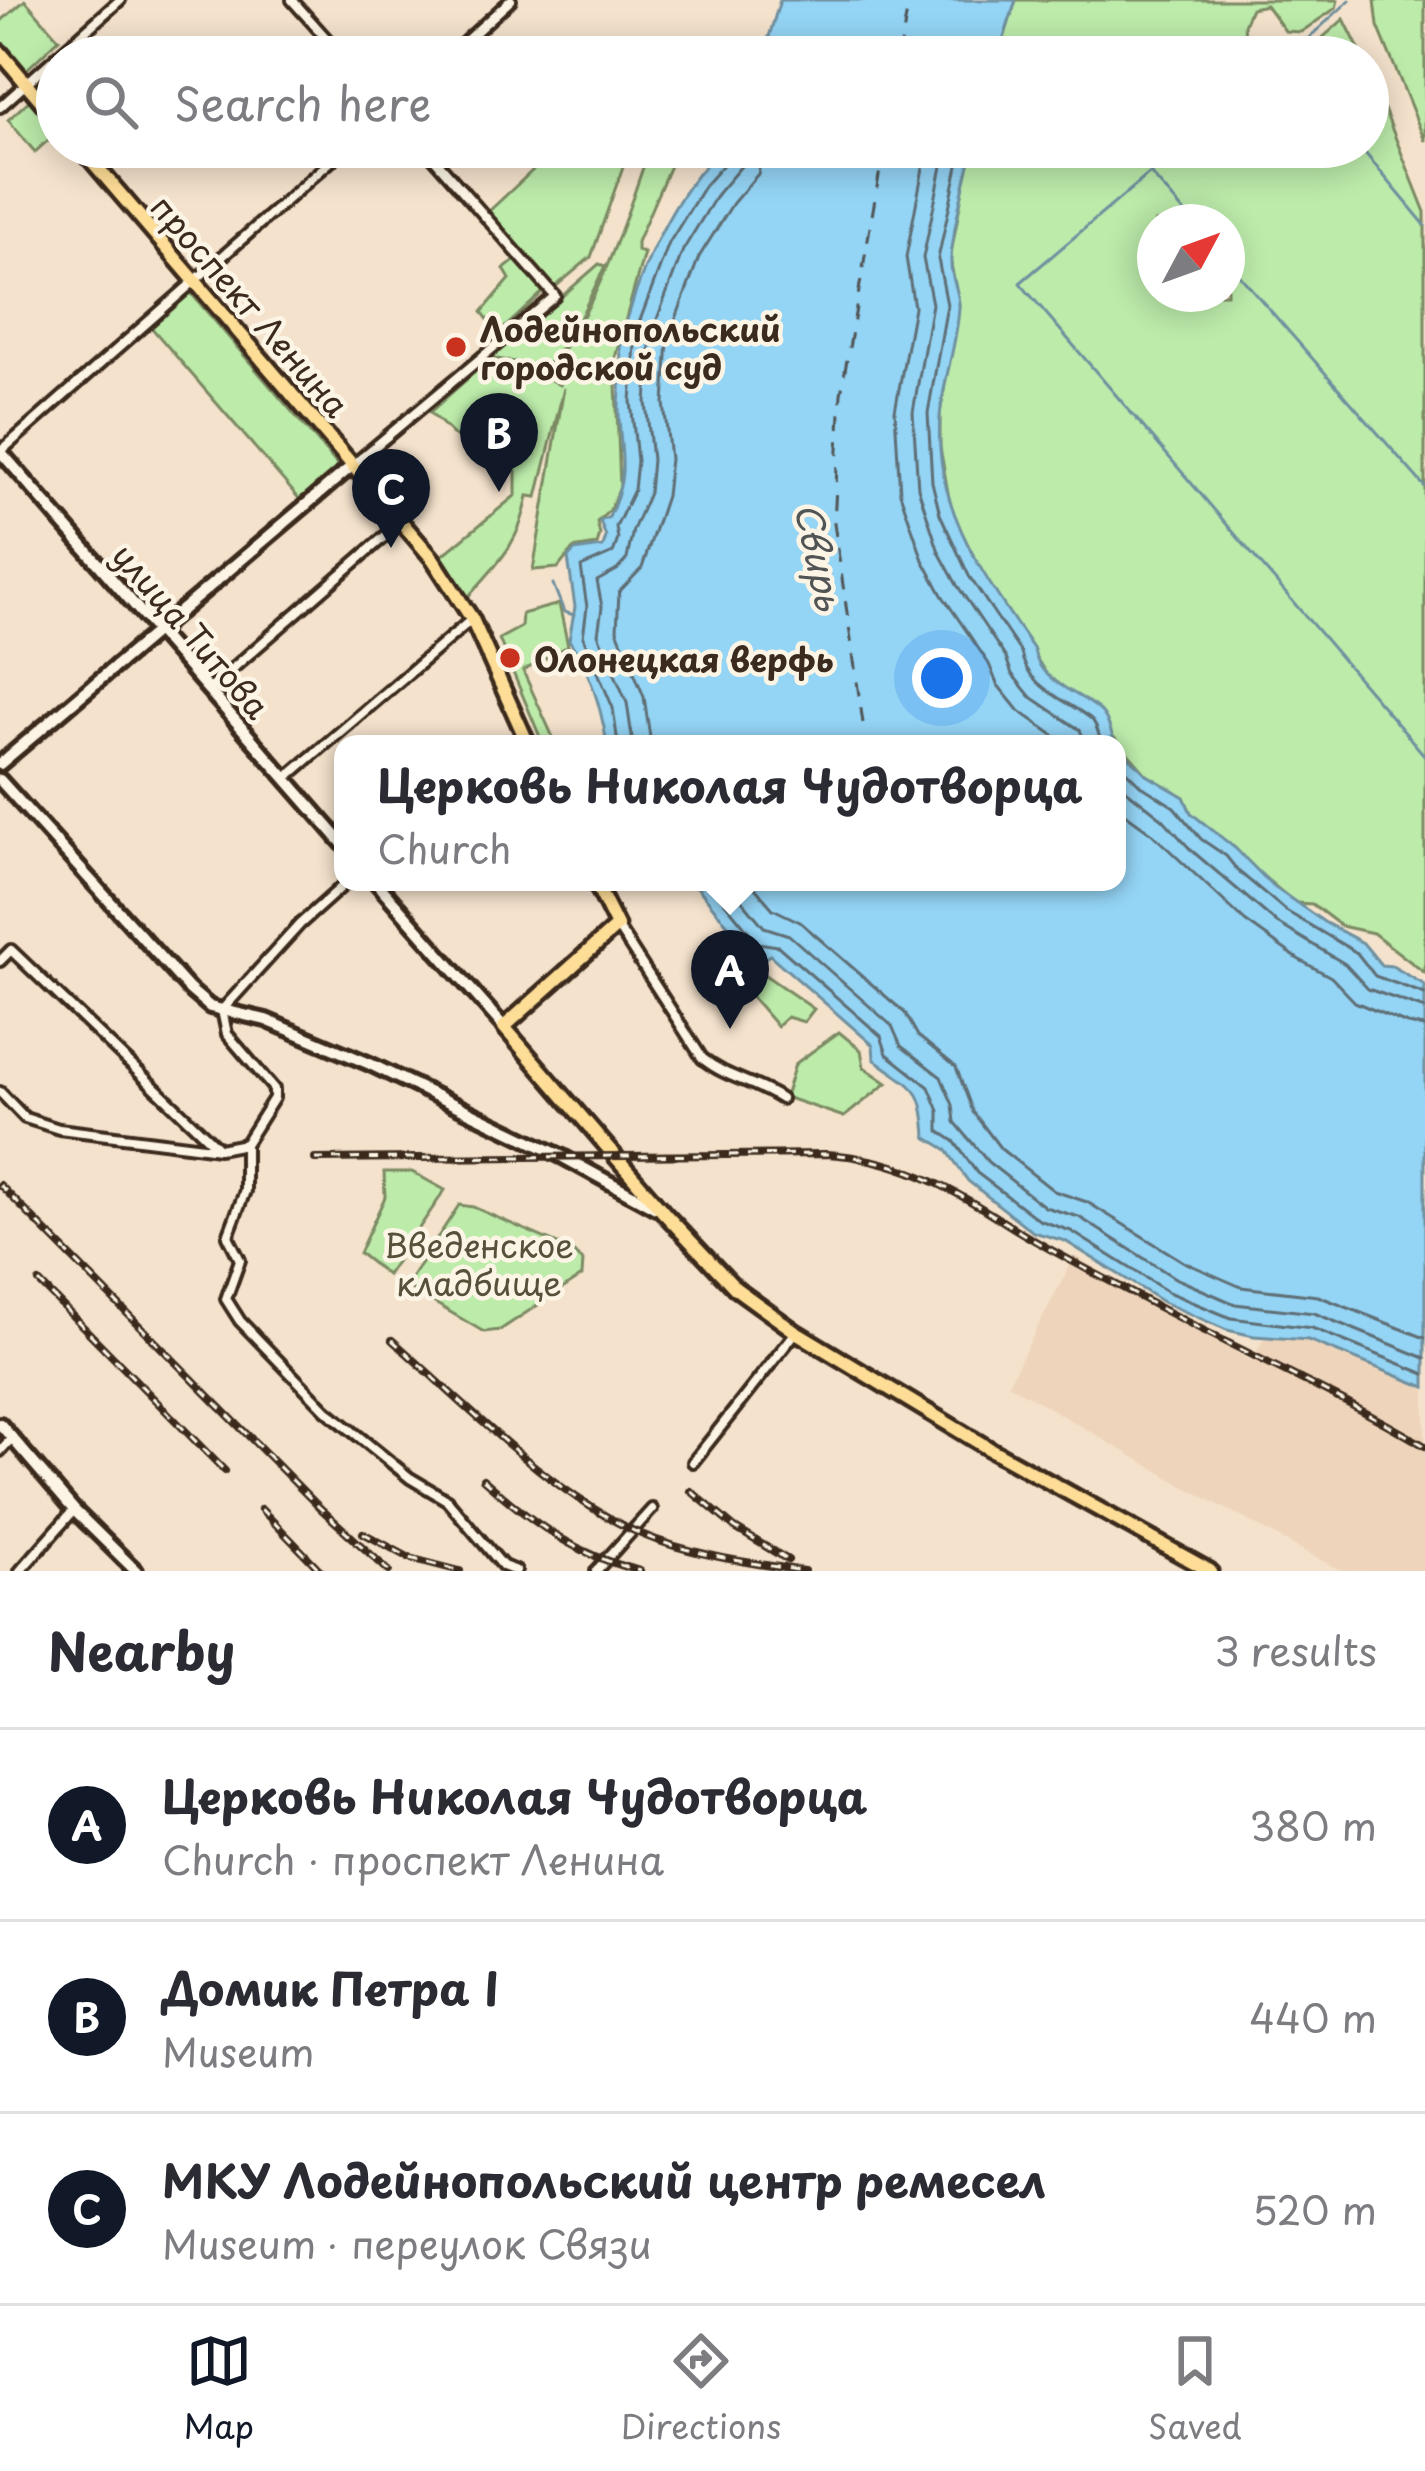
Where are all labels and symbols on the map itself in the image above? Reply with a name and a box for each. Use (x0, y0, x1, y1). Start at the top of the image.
street label: проспект Ленина (140, 183, 362, 428)
north arrow (1137, 204, 1245, 312)
place label: Лодейнопольский городской суд (480, 303, 781, 391)
marker: Лодейнопольский городской суд (443, 334, 469, 360)
pin: B (460, 393, 538, 492)
pin: C (352, 449, 430, 548)
water label: Свирь (782, 497, 858, 616)
street label: улица Титова (101, 531, 283, 729)
place label: Олонецкая верфь (534, 633, 834, 683)
marker: Олонецкая верфь (497, 645, 523, 671)
your location (912, 648, 972, 708)
pin: A (691, 930, 769, 1029)
park label: Введенское кладбище (384, 1219, 574, 1307)

